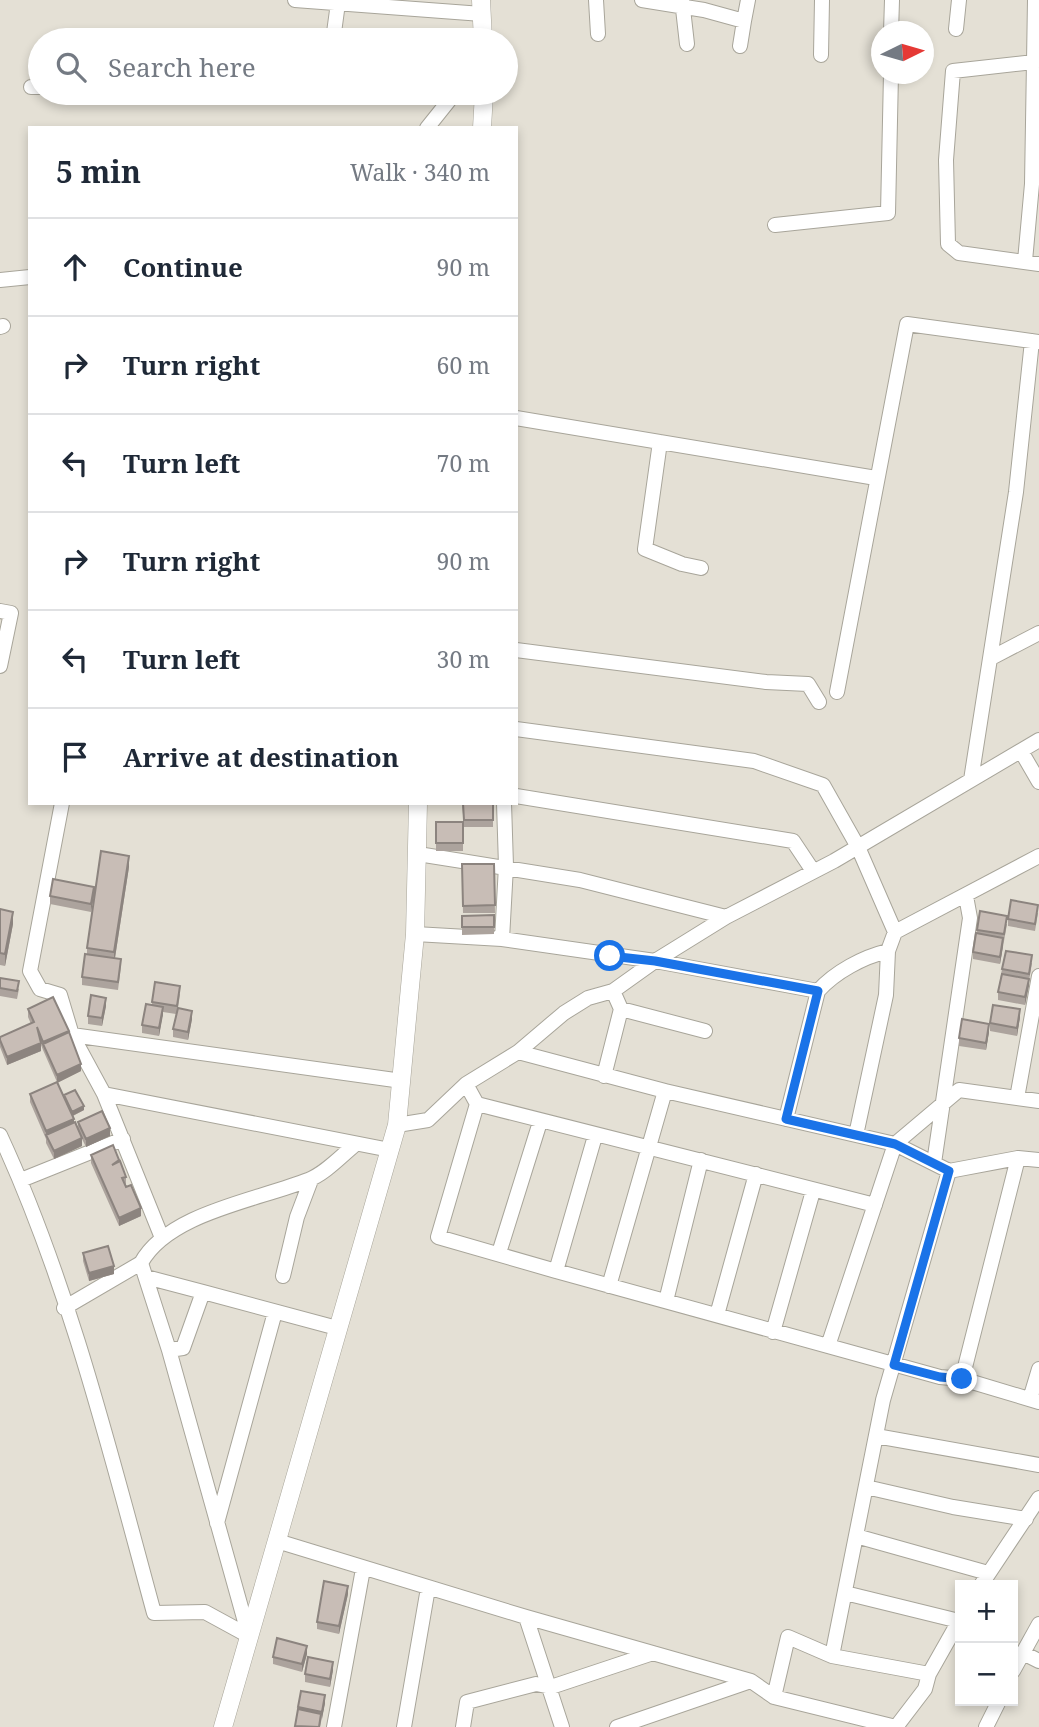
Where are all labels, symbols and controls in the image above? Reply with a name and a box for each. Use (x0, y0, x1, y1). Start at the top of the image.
north arrow (871, 21, 934, 84)
search box (28, 28, 518, 105)
icon: search (52, 48, 90, 86)
text: Search here (108, 49, 256, 85)
text: 5 min (56, 151, 141, 192)
text: Walk · 340 m (350, 156, 490, 188)
icon: ahead (56, 248, 94, 286)
text: Continue (123, 249, 243, 285)
text: 90 m (437, 251, 490, 283)
icon: right (56, 346, 94, 384)
text: Turn right (123, 347, 260, 383)
text: 60 m (437, 349, 490, 381)
icon: left (56, 444, 94, 482)
text: Turn left (123, 445, 240, 481)
text: 70 m (437, 447, 490, 479)
icon: right (56, 542, 94, 580)
text: Turn right (123, 543, 260, 579)
text: 90 m (437, 545, 490, 577)
icon: left (56, 640, 94, 678)
text: Turn left (123, 641, 240, 677)
text: 30 m (437, 643, 490, 675)
icon: arrive (56, 738, 94, 776)
text: Arrive at destination (123, 739, 399, 775)
route start (594, 940, 625, 971)
route end (946, 1363, 977, 1394)
map controls (955, 1580, 1018, 1706)
button: + (955, 1580, 1018, 1643)
button: − (955, 1643, 1018, 1706)

